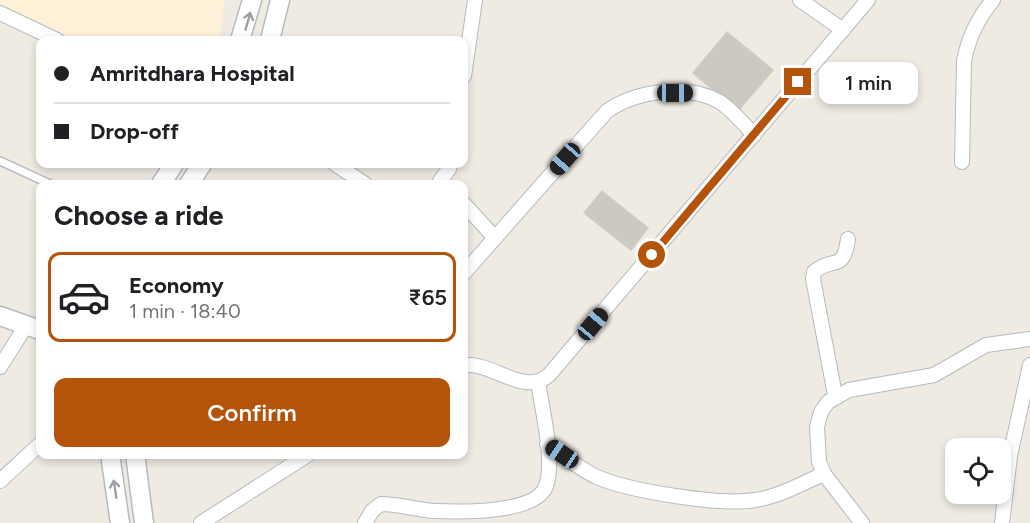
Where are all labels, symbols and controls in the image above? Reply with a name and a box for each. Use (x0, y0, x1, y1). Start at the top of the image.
one-way arrow (242, 12, 254, 31)
text: Amritdhara Hospital (90, 60, 295, 87)
callout: 1 min (819, 61, 918, 103)
route end (784, 68, 811, 95)
text: 1 min (845, 71, 892, 95)
car (657, 84, 693, 102)
text: Drop-off (90, 118, 179, 145)
car (546, 140, 584, 178)
text: Choose a ride (54, 199, 223, 232)
route start (638, 241, 665, 268)
icon: car (57, 270, 111, 324)
text: Economy (129, 272, 224, 299)
text: ₹65 (408, 284, 447, 311)
text: 1 min · 18:40 (129, 299, 241, 323)
car (575, 304, 611, 344)
button: Confirm (54, 378, 450, 447)
car (542, 436, 582, 472)
map controls (945, 438, 1011, 504)
button: locate (945, 438, 1011, 504)
one-way arrow (109, 479, 120, 499)

